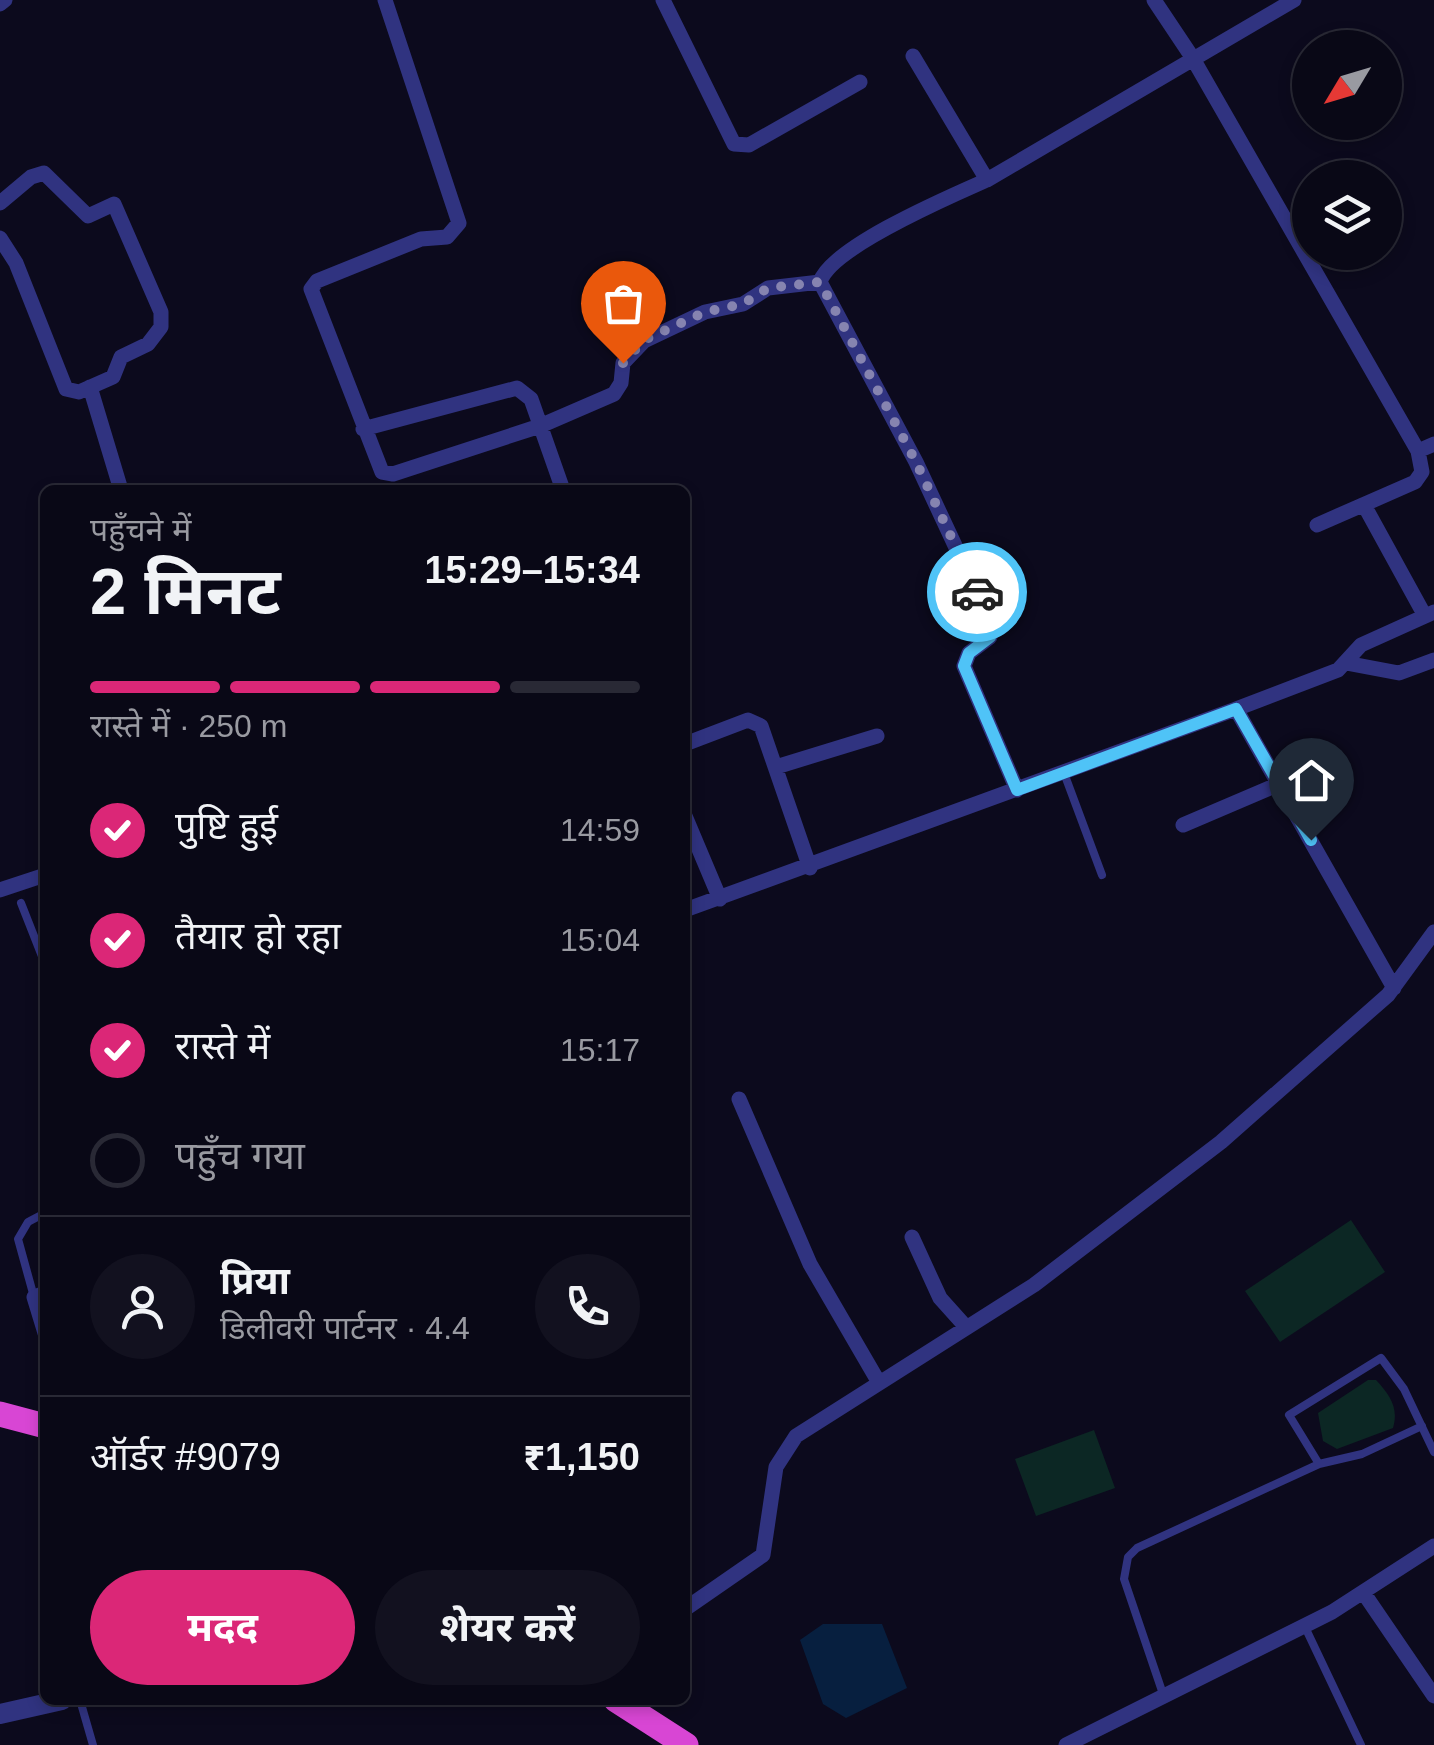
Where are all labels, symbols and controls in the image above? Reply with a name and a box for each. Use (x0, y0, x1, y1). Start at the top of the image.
north arrow (1292, 30, 1402, 140)
map controls (1292, 30, 1402, 270)
button: layers (1292, 160, 1402, 270)
pin (581, 261, 666, 364)
icon: bag (596, 276, 651, 331)
text: पहुँचने में (90, 512, 191, 548)
courier (927, 542, 1027, 642)
text: 15:29–15:34 (424, 549, 640, 591)
text: 2 मिनट (90, 555, 281, 628)
icon: car (950, 565, 1005, 620)
text: रास्ते में · 250 m (90, 708, 287, 744)
pin (1269, 738, 1354, 841)
icon: home (1284, 753, 1339, 808)
icon: check (90, 803, 145, 858)
text: पुष्टि हुई (175, 805, 278, 847)
text: 14:59 (560, 812, 640, 848)
icon: check (90, 913, 145, 968)
text: तैयार हो रहा (175, 915, 341, 957)
text: 15:04 (560, 922, 640, 958)
icon: check (90, 1023, 145, 1078)
text: रास्ते में (175, 1025, 270, 1067)
text: 15:17 (560, 1032, 640, 1068)
text: पहुँच गया (175, 1135, 305, 1177)
button: person (90, 1254, 195, 1359)
button: phone (535, 1254, 640, 1359)
text: प्रिया (220, 1260, 290, 1302)
text: डिलीवरी पार्टनर · 4.4 (220, 1310, 470, 1346)
text: ऑर्डर #9079 (90, 1436, 281, 1478)
text: ₹1,150 (523, 1436, 640, 1478)
button: मदद (90, 1570, 355, 1685)
button: शेयर करें (375, 1570, 640, 1685)

